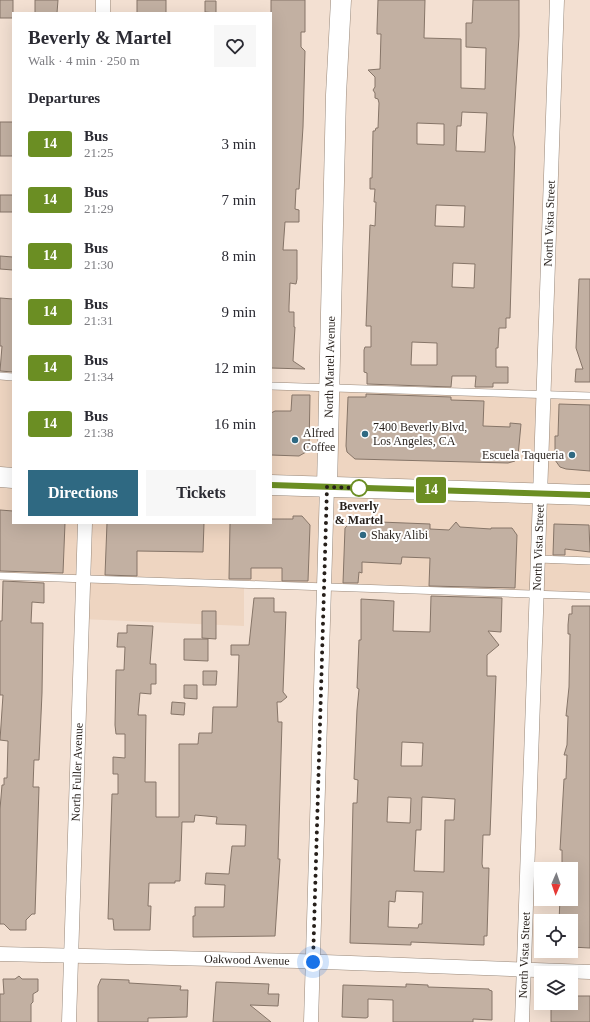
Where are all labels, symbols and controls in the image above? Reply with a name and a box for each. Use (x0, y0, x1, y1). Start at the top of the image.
button: heart (214, 25, 256, 67)
text: Beverly & Martel (28, 27, 171, 48)
text: Walk · 4 min · 250 m (28, 53, 140, 68)
text: Departures (28, 90, 100, 106)
text: Bus (84, 128, 108, 144)
text: 14 (43, 136, 57, 151)
text: 3 min (221, 136, 256, 152)
text: 21:25 (84, 145, 114, 160)
street label: North Vista Street (541, 179, 558, 267)
text: Bus (84, 184, 108, 200)
text: 14 (43, 192, 57, 207)
text: 7 min (221, 192, 256, 208)
text: 21:29 (84, 201, 114, 216)
text: Bus (84, 240, 108, 256)
text: 14 (43, 248, 57, 263)
text: 8 min (221, 248, 256, 264)
text: 21:30 (84, 257, 114, 272)
text: Bus (84, 296, 108, 312)
text: 14 (43, 304, 57, 319)
text: 9 min (221, 304, 256, 320)
text: 21:31 (84, 313, 114, 328)
street label: North Martel Avenue (322, 316, 338, 418)
text: Bus (84, 352, 108, 368)
text: 14 (43, 360, 57, 375)
text: 12 min (214, 360, 256, 376)
text: 21:34 (84, 369, 114, 384)
text: Bus (84, 408, 108, 424)
text: 14 (43, 416, 57, 431)
text: 16 min (214, 416, 256, 432)
place label: 7400 Beverly Blvd, Los Angeles, CA (373, 420, 467, 448)
text: 21:38 (84, 425, 114, 440)
place label: Alfred Coffee (303, 426, 335, 454)
marker: 7400 Beverly Blvd, Los Angeles, CA (360, 429, 370, 439)
marker: Alfred Coffee (290, 435, 300, 445)
place label: Escuela Taqueria (482, 448, 565, 462)
marker: Escuela Taqueria (567, 450, 577, 460)
button: Directions (28, 470, 138, 516)
button: Tickets (146, 470, 256, 516)
line badge: 14 (413, 477, 449, 503)
marker: Beverly & Martel (350, 479, 368, 497)
text: 14 (424, 482, 438, 497)
place label: Beverly & Martel (335, 499, 384, 527)
street label: North Vista Street (530, 503, 547, 591)
place label: Shaky Alibi (371, 528, 429, 542)
marker: Shaky Alibi (358, 530, 368, 540)
street label: North Fuller Avenue (68, 723, 86, 822)
north arrow (534, 862, 578, 906)
map controls (534, 862, 578, 1010)
street label: North Vista Street (516, 911, 533, 998)
button: locate (534, 914, 578, 958)
street label: Oakwood Avenue (204, 952, 290, 968)
your location (303, 952, 323, 972)
button: layers (534, 966, 578, 1010)

